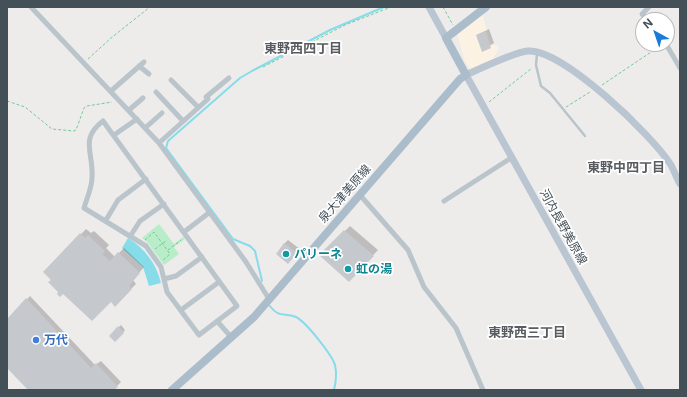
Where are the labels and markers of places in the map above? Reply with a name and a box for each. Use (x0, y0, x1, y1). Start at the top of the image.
place label: パリーネ (294, 247, 342, 261)
marker: パリーネ (281, 249, 291, 259)
place label: 虹の湯 (356, 262, 392, 276)
marker: 虹の湯 (343, 264, 353, 274)
place label: 万代 (44, 333, 68, 347)
marker: 万代 (31, 335, 41, 345)

